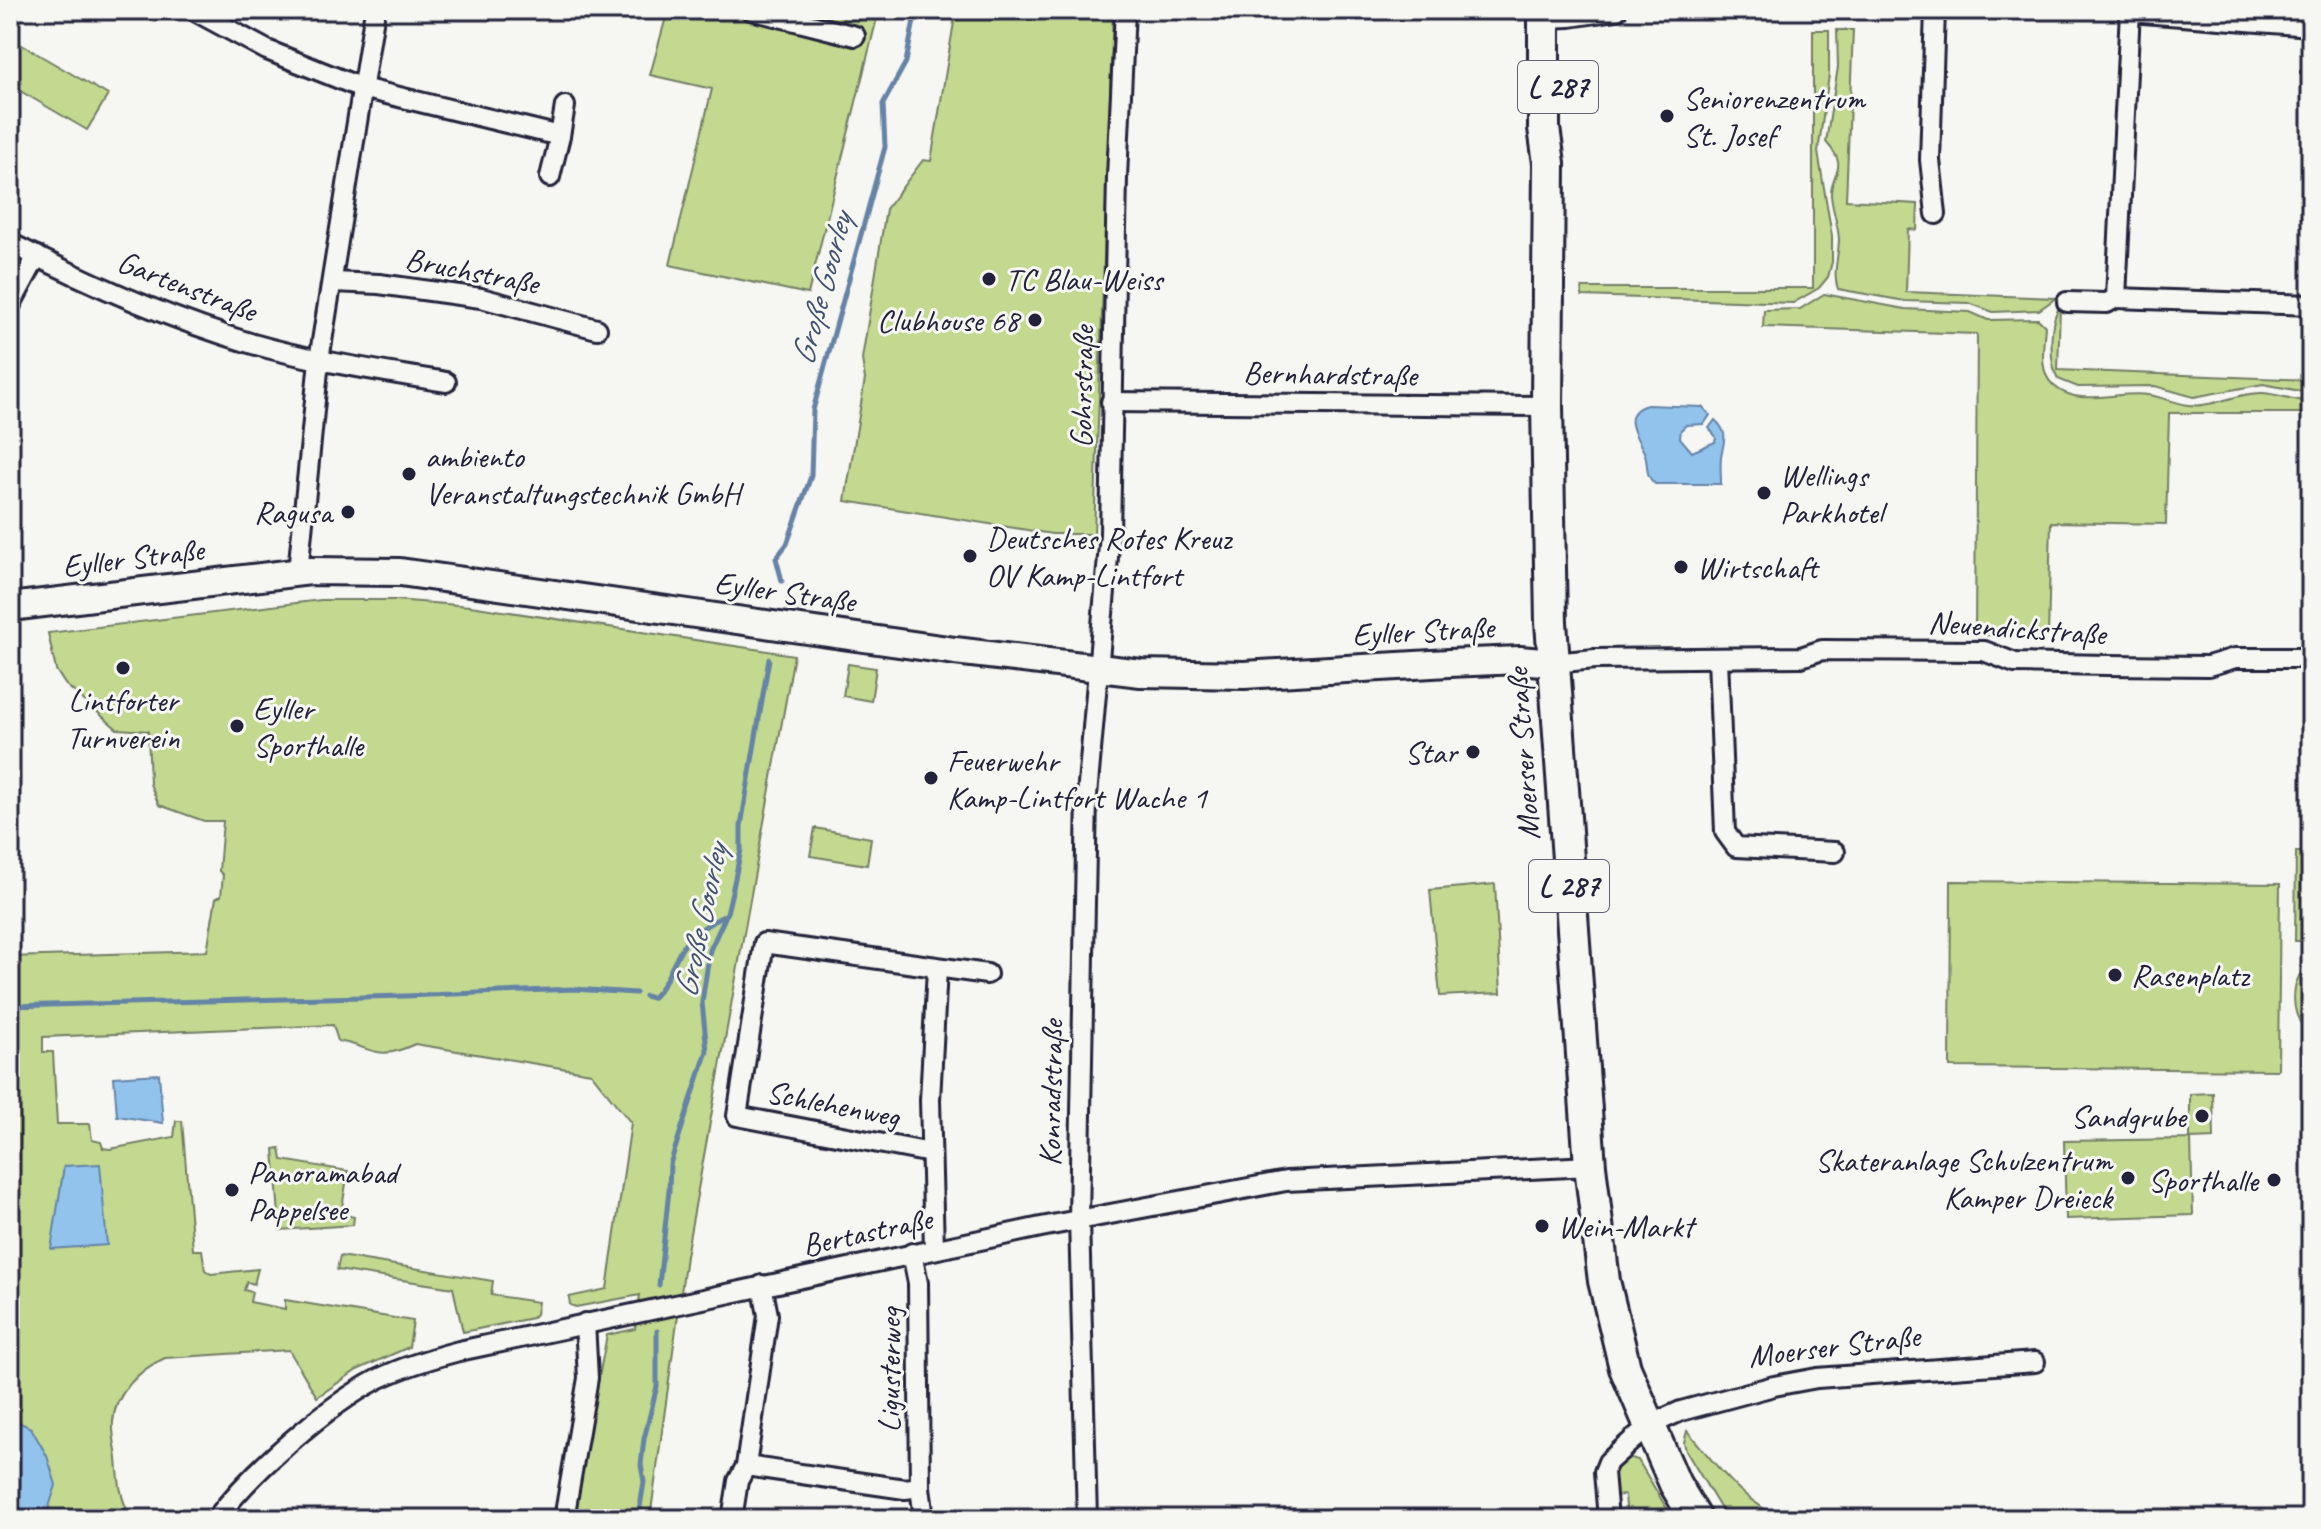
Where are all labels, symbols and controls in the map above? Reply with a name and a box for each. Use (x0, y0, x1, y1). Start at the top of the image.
road number: L 287 (1518, 61, 1598, 113)
place label: Seniorenzentrum St. Josef (1683, 78, 1867, 156)
marker: Seniorenzentrum St. Josef (1658, 107, 1676, 125)
water label: Große Goorley (780, 203, 863, 369)
street label: Bruchstraße (402, 238, 545, 304)
street label: Gartenstraße (112, 241, 265, 332)
place label: TC Blau-Weiss (1005, 259, 1165, 300)
marker: TC Blau-Weiss (980, 270, 998, 288)
place label: Clubhouse 68 (877, 300, 1022, 341)
marker: Clubhouse 68 (1026, 311, 1044, 329)
street label: Gohrstraße (1060, 323, 1104, 448)
street label: Bernhardstraße (1243, 352, 1420, 396)
place label: ambiento Veranstaltungstechnik GmbH (425, 436, 745, 514)
place label: Wellings Parkhotel (1780, 455, 1889, 533)
marker: ambiento Veranstaltungstechnik GmbH (400, 465, 418, 483)
marker: Wellings Parkhotel (1755, 484, 1773, 502)
place label: Ragusa (254, 492, 335, 533)
marker: Ragusa (339, 503, 357, 521)
place label: Deutsches Rotes Kreuz OV Kamp-Lintfort (986, 518, 1233, 596)
street label: Eyller Straße (60, 529, 208, 587)
marker: Deutsches Rotes Kreuz OV Kamp-Lintfort (961, 547, 979, 565)
place label: Wirtschaft (1697, 547, 1821, 588)
marker: Wirtschaft (1672, 558, 1690, 576)
street label: Eyller Straße (712, 562, 861, 623)
street label: Neuendickstraße (1927, 601, 2110, 655)
street label: Eyller Straße (1351, 607, 1497, 655)
marker: Lintforter Turnverein (114, 659, 132, 677)
street label: Moerser Straße (1496, 664, 1549, 841)
place label: Lintforter Turnverein (67, 680, 180, 758)
place label: Eyller Sporthalle (253, 688, 366, 766)
marker: Eyller Sporthalle (228, 717, 246, 735)
place label: Star (1405, 732, 1459, 773)
place label: Feuerwehr Kamp-Lintfort Wache 1 (947, 740, 1209, 818)
marker: Star (1464, 743, 1482, 761)
marker: Feuerwehr Kamp-Lintfort Wache 1 (922, 769, 940, 787)
water label: Große Goorley (663, 836, 738, 1001)
road number: L 287 (1529, 860, 1609, 912)
place label: Rasenplatz (2131, 955, 2251, 996)
marker: Rasenplatz (2106, 966, 2124, 984)
street label: Konradstraße (1029, 1017, 1073, 1166)
street label: Schlehenweg (763, 1071, 905, 1137)
place label: Sandgrube (2071, 1096, 2189, 1137)
marker: Sandgrube (2193, 1107, 2211, 1125)
place label: Skateranlage Schulzentrum Kamper Dreieck (1815, 1140, 2114, 1218)
place label: Panoramabad Pappelsee (248, 1152, 403, 1230)
place label: Sporthalle (2148, 1160, 2261, 1201)
marker: Skateranlage Schulzentrum Kamper Dreieck (2119, 1169, 2137, 1187)
marker: Sporthalle (2265, 1171, 2283, 1189)
marker: Panoramabad Pappelsee (223, 1181, 241, 1199)
street label: Bertastraße (799, 1198, 938, 1266)
place label: Wein-Markt (1558, 1206, 1698, 1247)
marker: Wein-Markt (1533, 1217, 1551, 1235)
street label: Ligusterweg (869, 1306, 910, 1432)
street label: Moerser Straße (1746, 1315, 1925, 1377)

